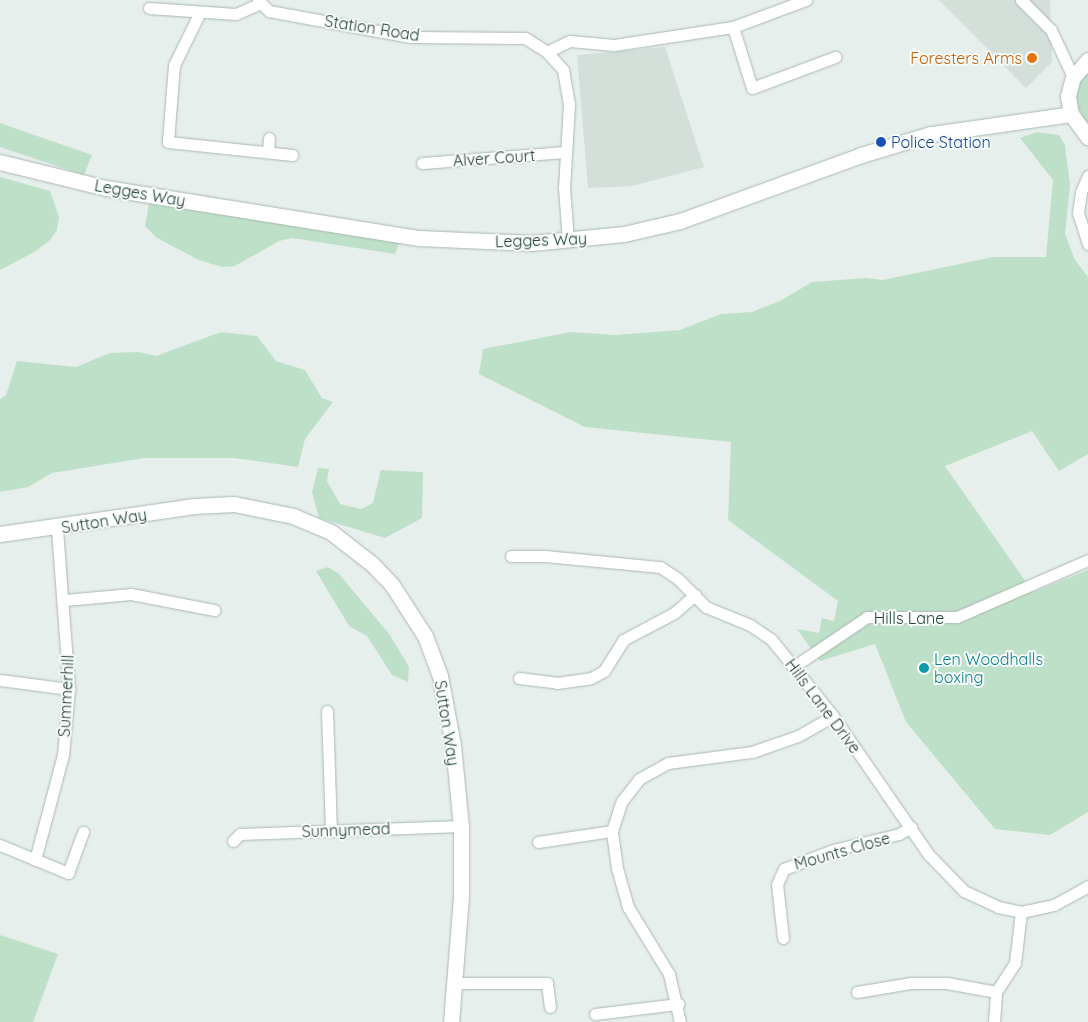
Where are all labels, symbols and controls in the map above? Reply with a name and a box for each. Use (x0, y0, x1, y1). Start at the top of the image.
street label: Station Road (323, 11, 421, 45)
place label: Foresters Arms (910, 48, 1022, 68)
marker: Foresters Arms (1026, 52, 1038, 64)
place label: Police Station (891, 132, 991, 152)
marker: Police Station (875, 136, 887, 148)
street label: Alver Court (452, 146, 536, 170)
street label: Legges Way (93, 176, 187, 210)
street label: Legges Way (495, 229, 587, 251)
street label: Sutton Way (60, 505, 148, 537)
street label: Hills Lane (874, 608, 944, 628)
place label: Len Woodhalls boxing (934, 649, 1043, 687)
street label: Summerhill (54, 654, 78, 738)
street label: Hills Lane Drive (781, 655, 865, 757)
marker: Len Woodhalls boxing (918, 662, 930, 674)
street label: Sutton Way (431, 679, 463, 767)
street label: Sunnymead (301, 819, 391, 841)
street label: Mounts Close (792, 828, 892, 874)

